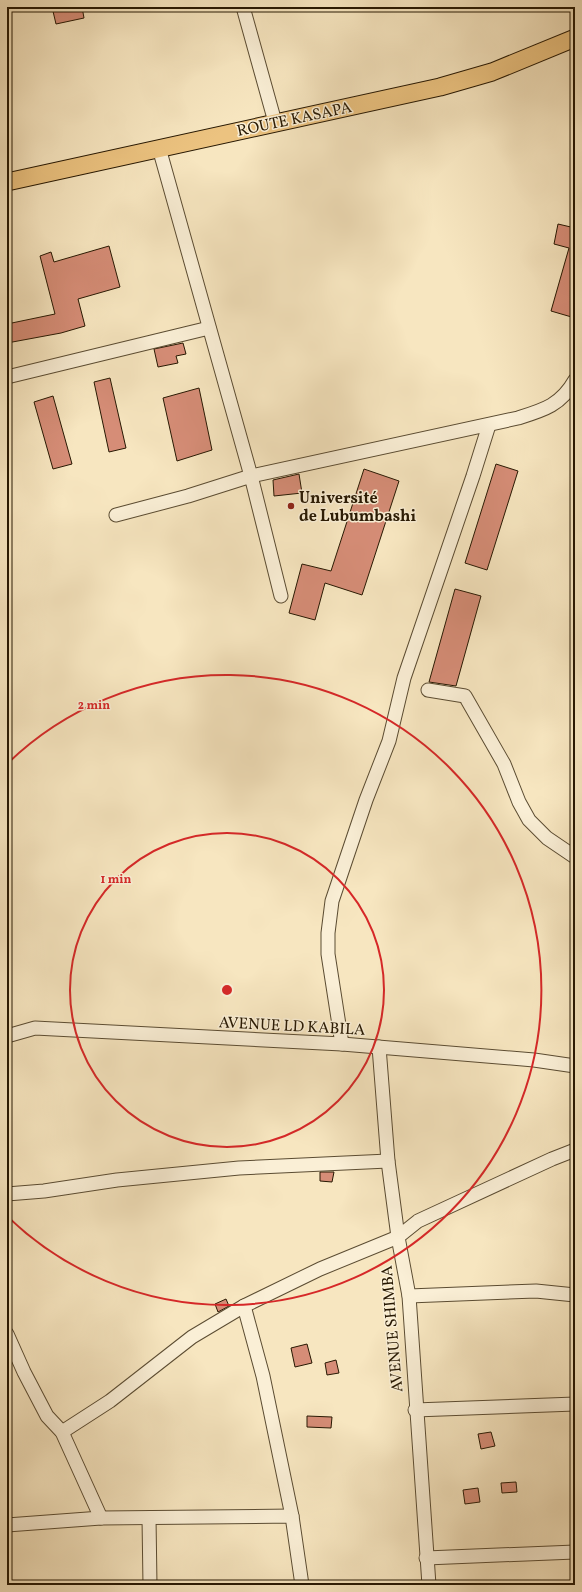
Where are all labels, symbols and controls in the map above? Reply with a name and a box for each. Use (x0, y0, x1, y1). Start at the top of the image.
street label: ROUTE KASAPA (235, 97, 354, 143)
place label: Université de Lubumbashi (299, 488, 417, 528)
marker: Université de Lubumbashi (286, 501, 296, 511)
text: 2 min (78, 698, 110, 714)
text: 1 min (101, 872, 132, 888)
centre of rings (220, 983, 234, 997)
street label: AVENUE LD KABILA (218, 1012, 366, 1042)
street label: AVENUE SHIMBA (376, 1265, 409, 1393)

